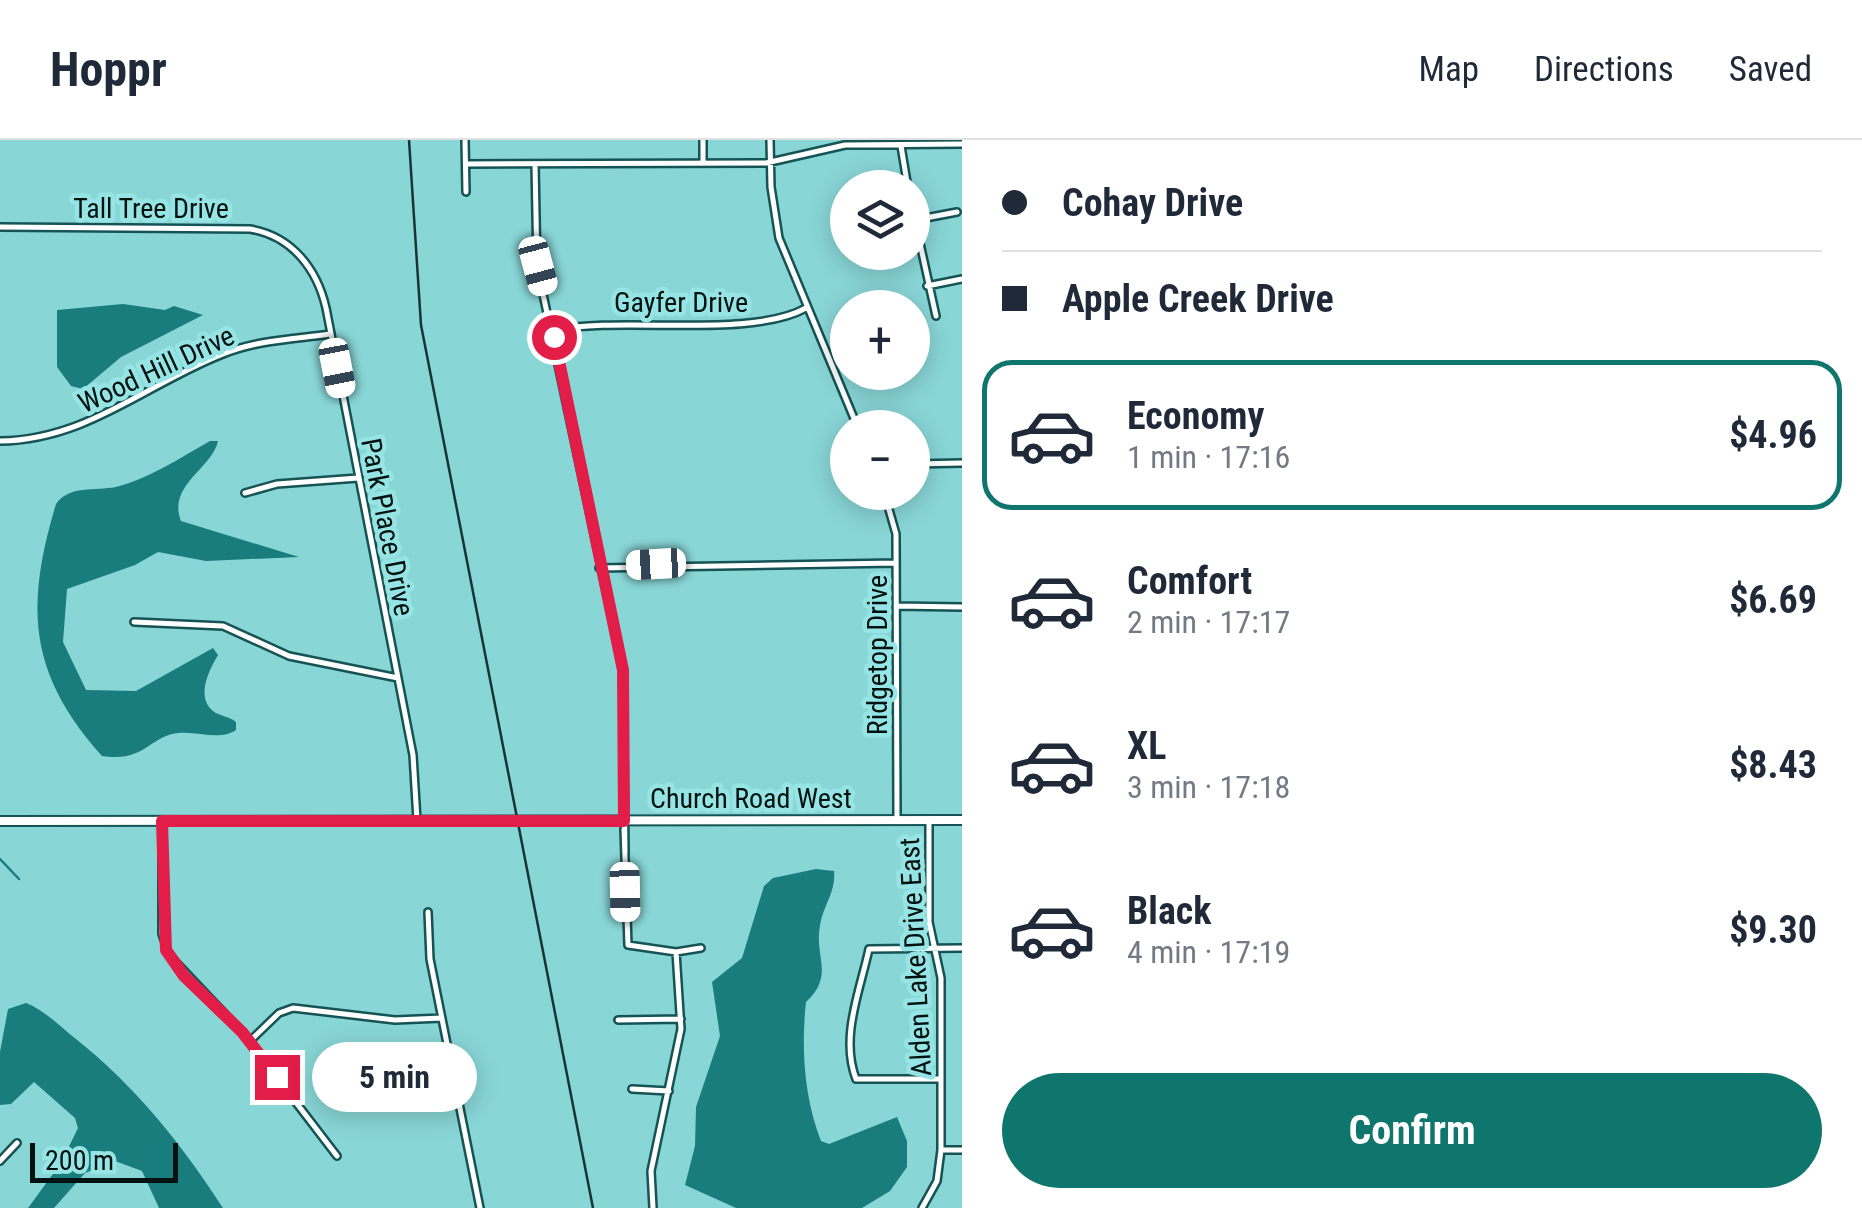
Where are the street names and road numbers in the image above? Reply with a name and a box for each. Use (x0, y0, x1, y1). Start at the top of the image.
street label: Tall Tree Drive (73, 192, 229, 225)
street label: Gayfer Drive (614, 286, 748, 319)
street label: Wood Hill Drive (73, 319, 239, 420)
street label: Park Place Drive (354, 436, 421, 619)
street label: Ridgetop Drive (861, 575, 894, 735)
street label: Church Road West (650, 782, 852, 815)
street label: Alden Lake Drive East (893, 837, 938, 1077)

